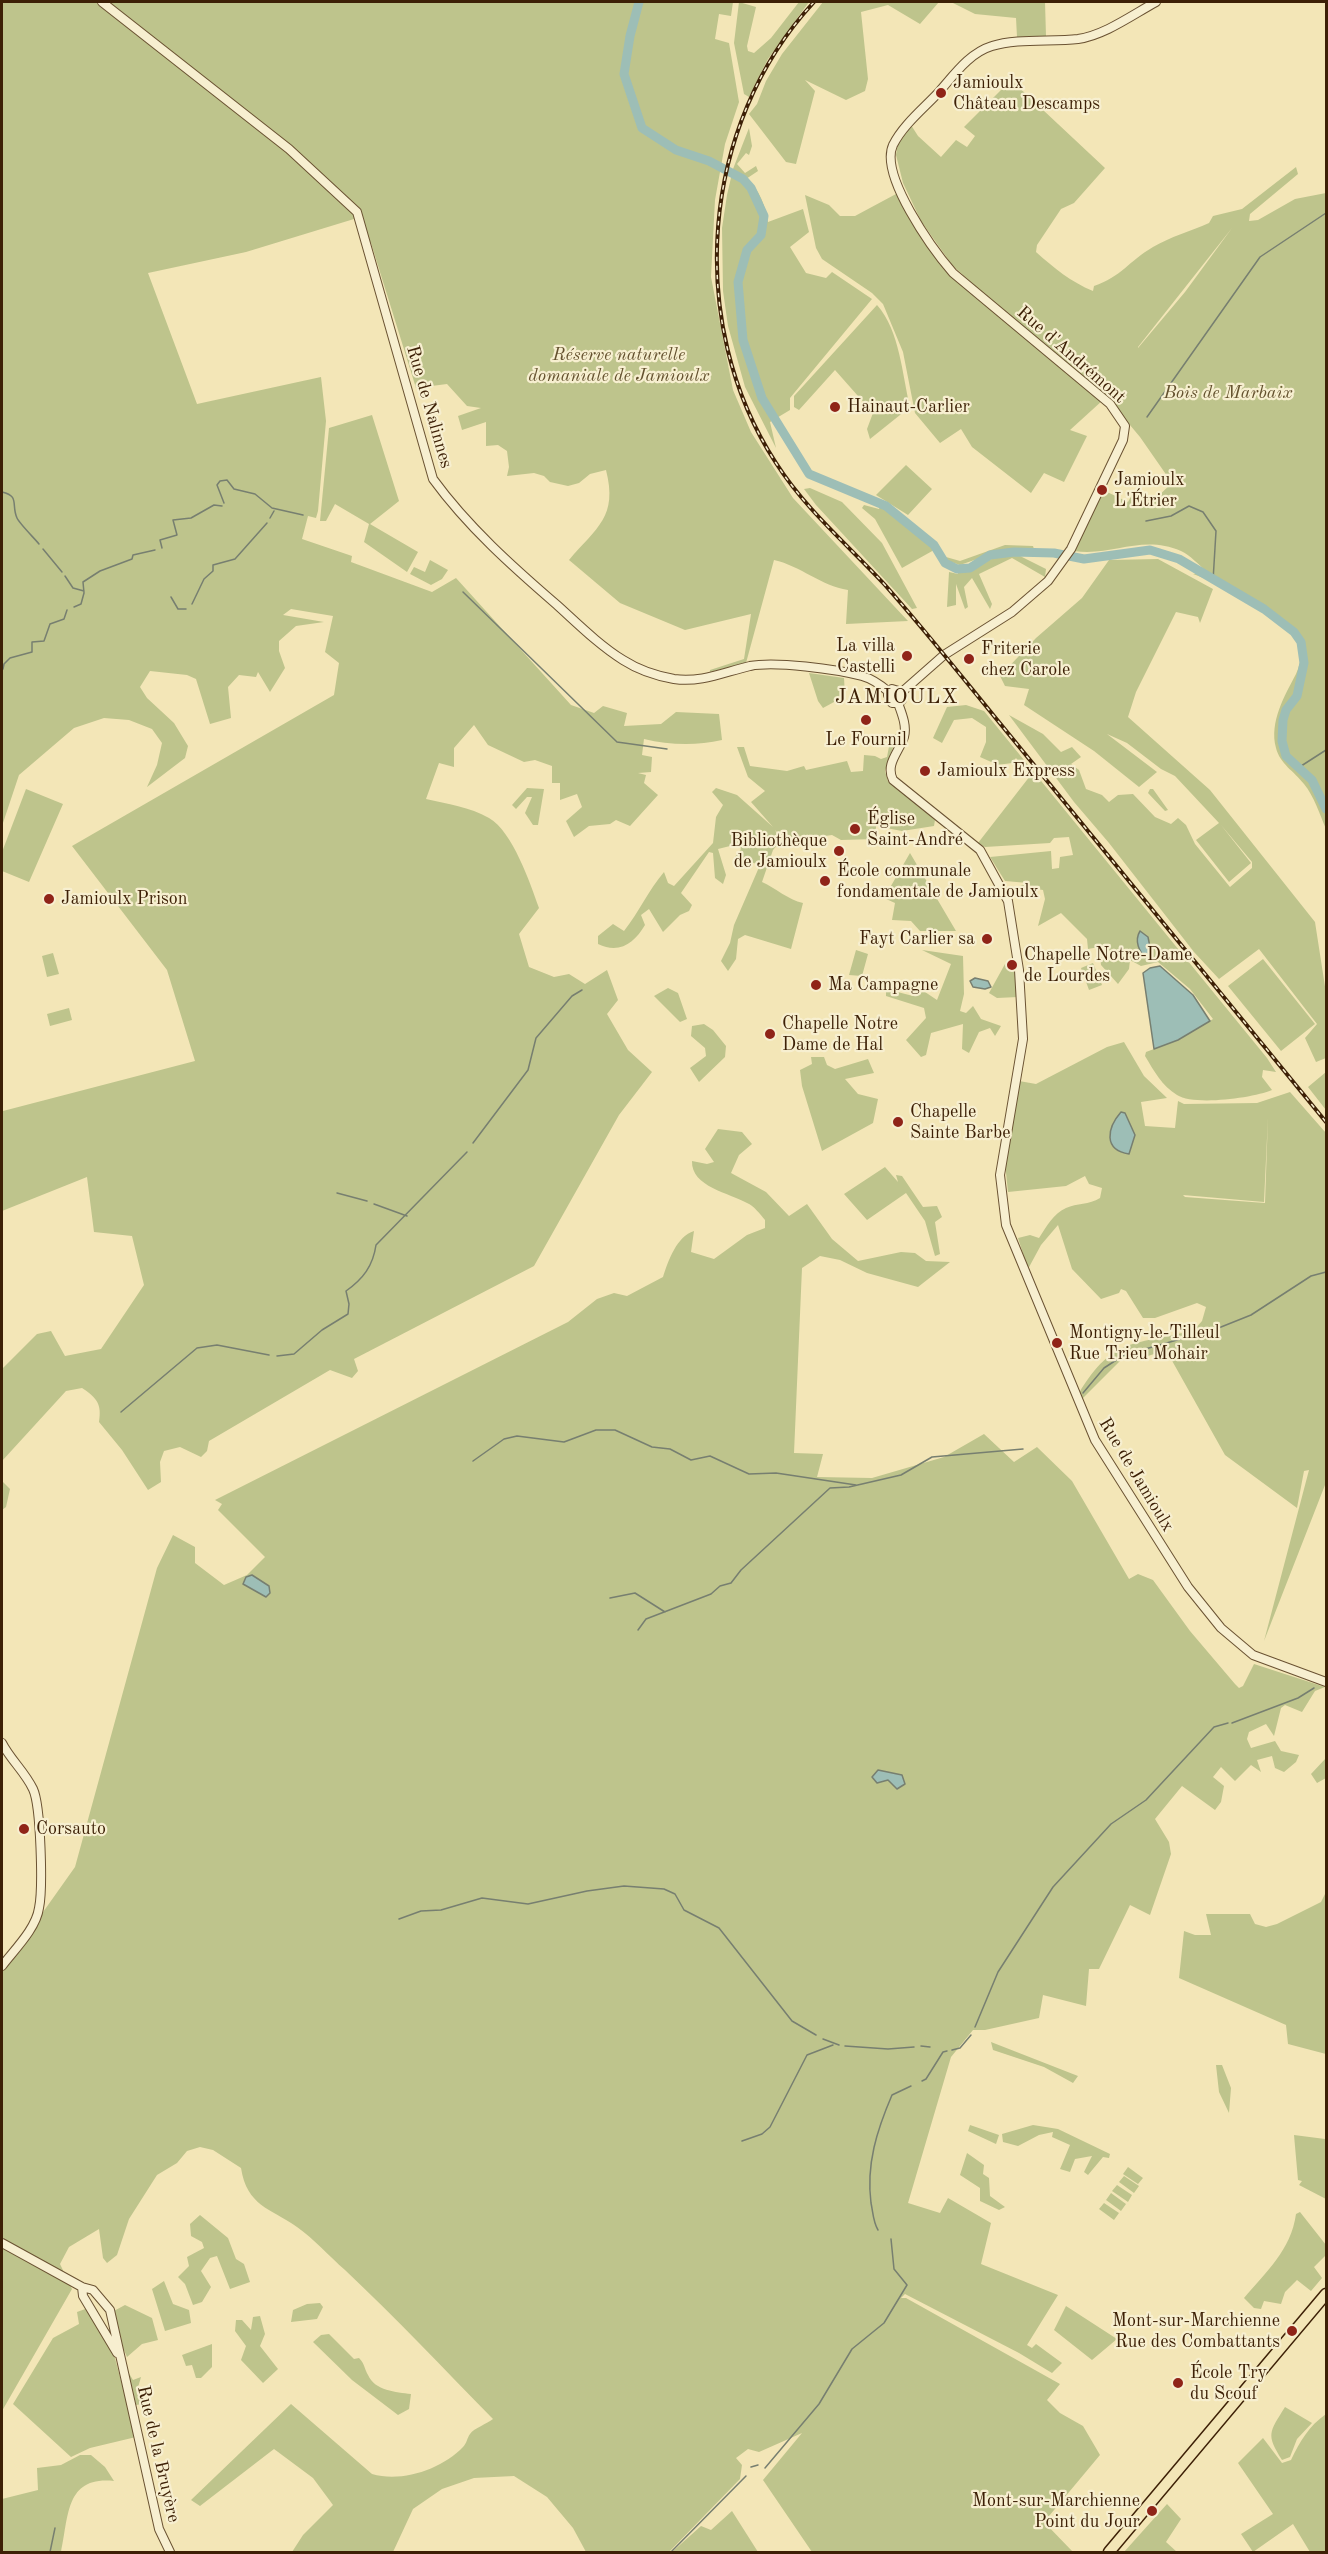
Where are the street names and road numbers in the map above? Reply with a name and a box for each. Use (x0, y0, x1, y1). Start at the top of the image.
street label: Rue d'Andrémont (1012, 302, 1130, 408)
street label: Rue de Nalinnes (401, 343, 457, 471)
street label: Rue de Jamioulx (1094, 1414, 1178, 1536)
street label: Rue de la Bruyère (132, 2383, 184, 2525)

